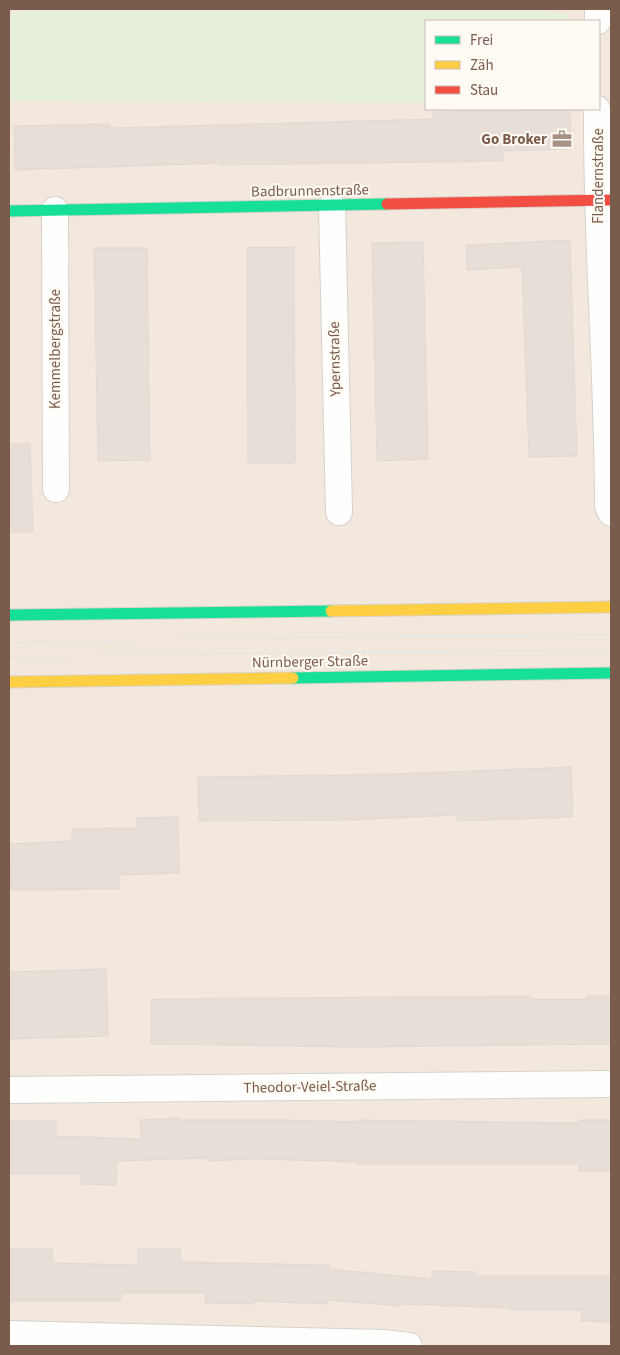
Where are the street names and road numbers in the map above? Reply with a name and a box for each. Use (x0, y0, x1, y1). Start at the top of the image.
street label: Flandernstraße (588, 128, 609, 224)
street label: Badbrunnenstraße (251, 179, 369, 203)
street label: Kemmelbergstraße (45, 289, 66, 409)
street label: Ypernstraße (324, 321, 346, 398)
street label: Nürnberger Straße (252, 650, 368, 674)
street label: Theodor-Veiel-Straße (243, 1075, 377, 1099)

